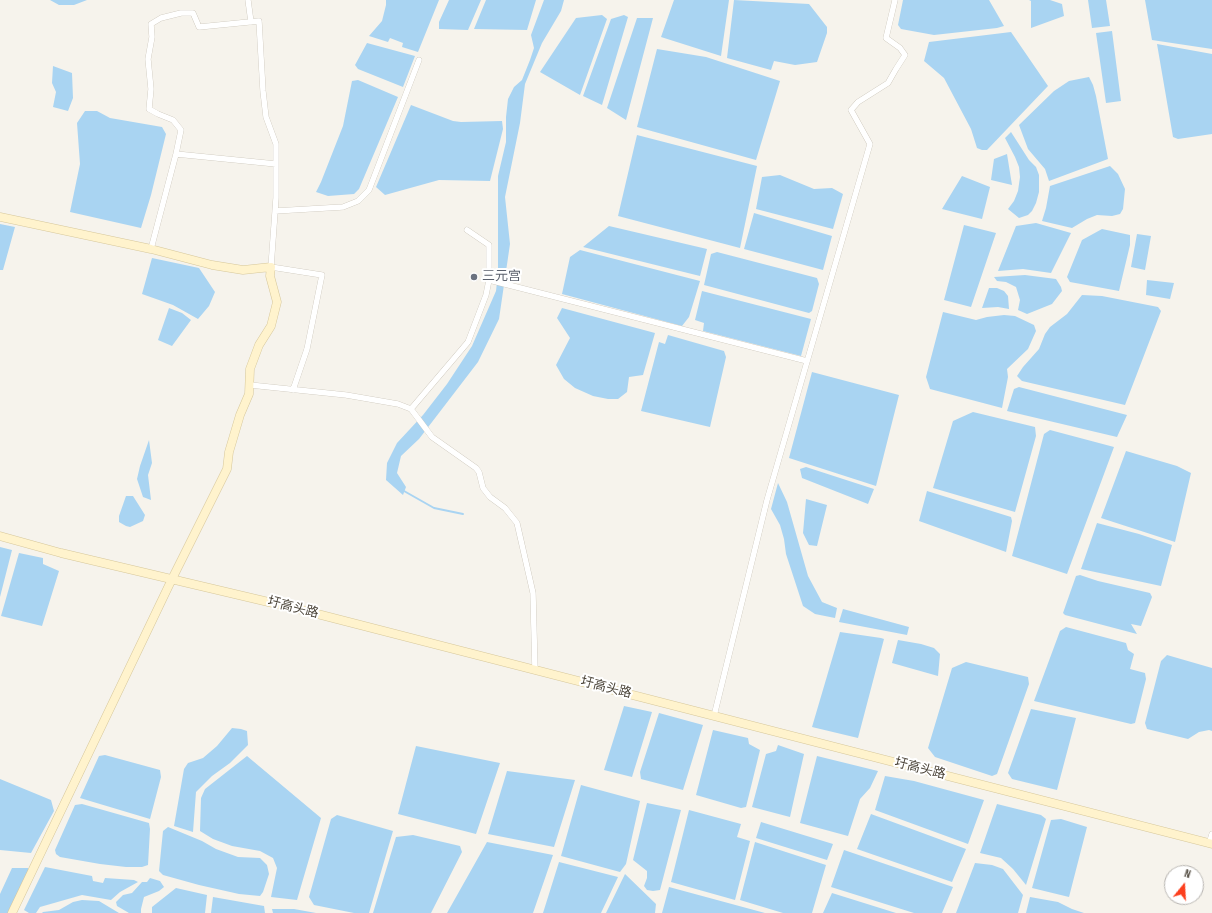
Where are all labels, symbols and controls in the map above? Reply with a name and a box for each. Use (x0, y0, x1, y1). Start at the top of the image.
place label: 三元宫 (482, 269, 521, 285)
marker: 三元宫 (469, 272, 479, 282)
street label: 圩高头路 (266, 594, 320, 622)
street label: 圩高头路 (579, 674, 633, 702)
street label: 圩高头路 (893, 755, 947, 783)
north arrow (1164, 865, 1204, 905)
text: N (1183, 867, 1192, 881)

